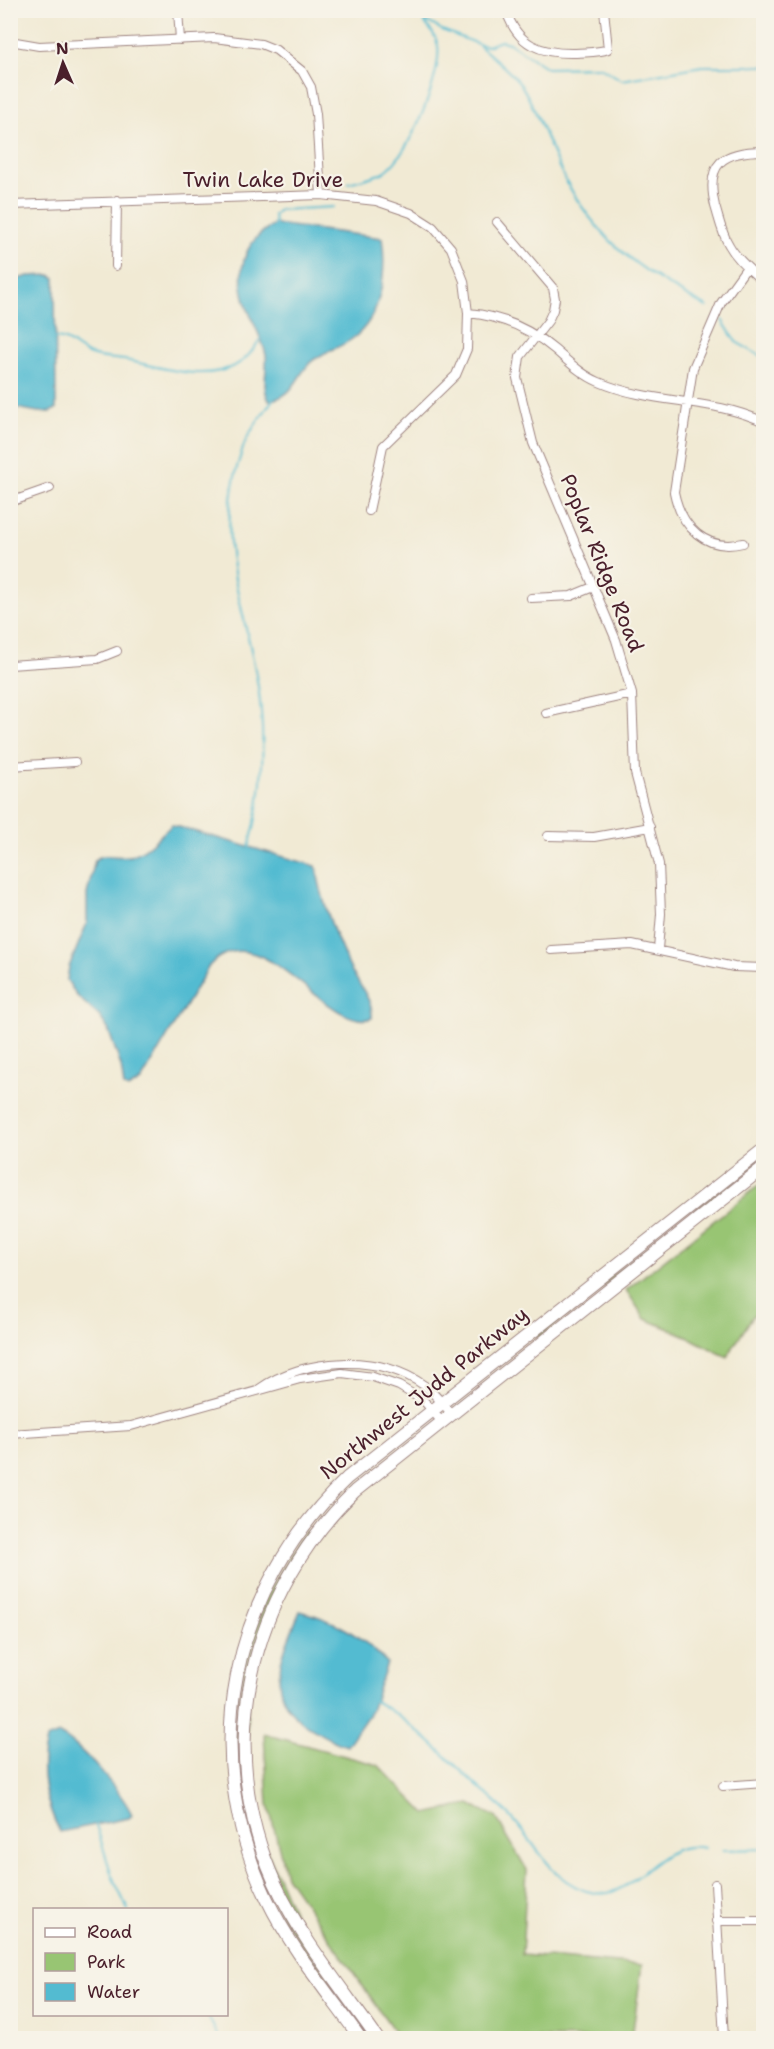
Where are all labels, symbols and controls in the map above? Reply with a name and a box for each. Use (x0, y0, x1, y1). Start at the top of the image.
north arrow (33, 33, 93, 93)
text: N (55, 38, 69, 59)
street label: Twin Lake Drive (183, 166, 343, 194)
street label: Poplar Ridge Road (553, 470, 651, 656)
street label: Northwest Judd Parkway (314, 1300, 534, 1486)
legend (33, 1908, 228, 2016)
text: Road (87, 1920, 132, 1944)
text: Park (87, 1950, 126, 1974)
text: Water (87, 1980, 140, 2004)

